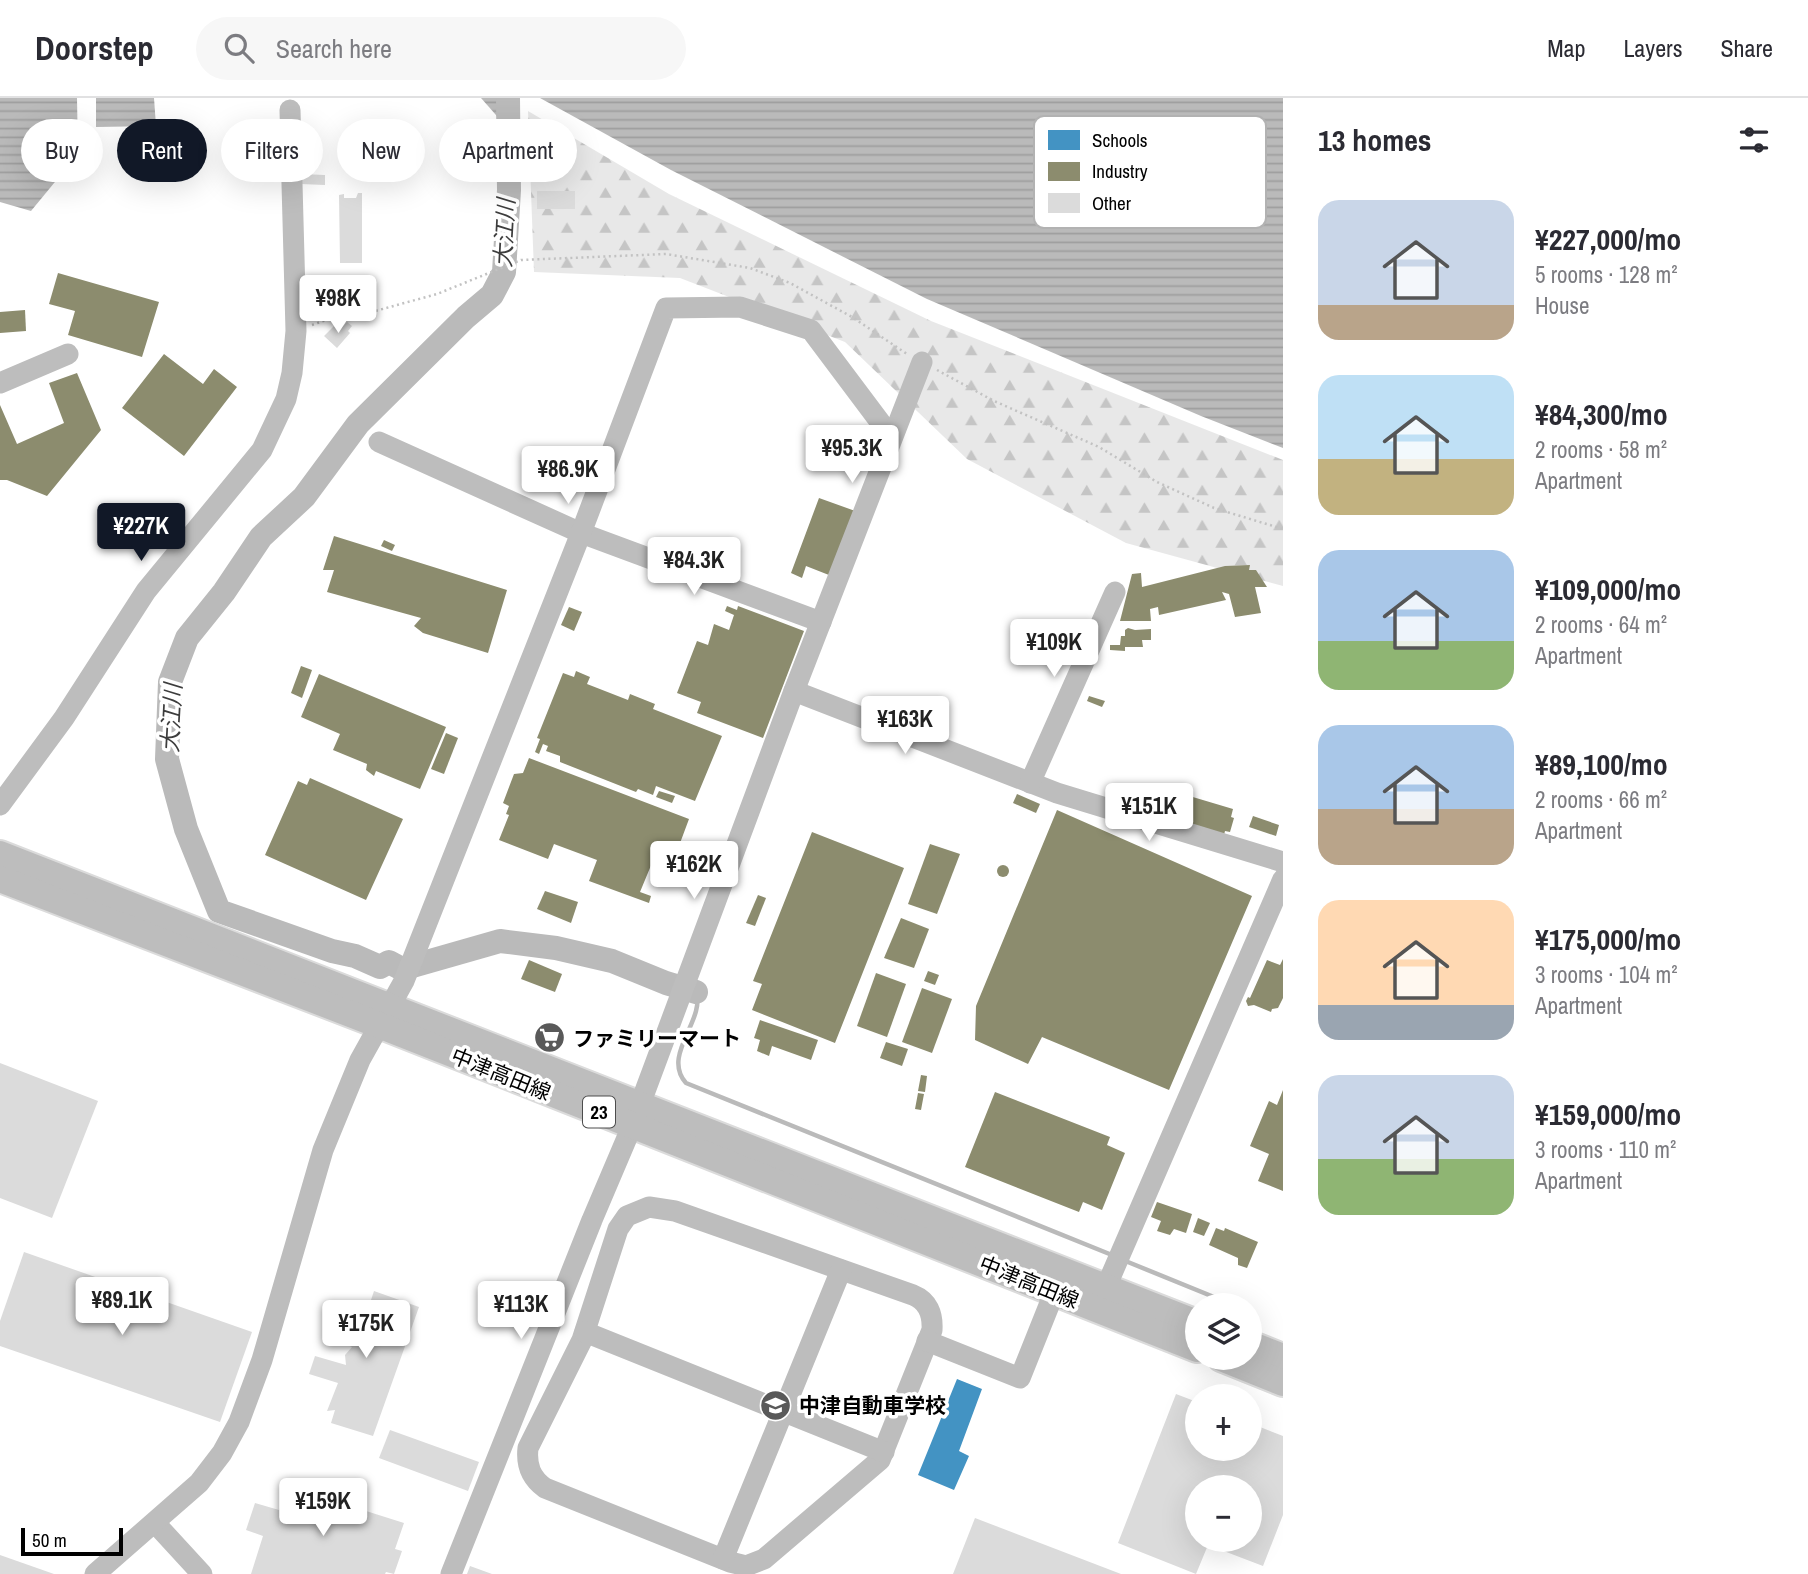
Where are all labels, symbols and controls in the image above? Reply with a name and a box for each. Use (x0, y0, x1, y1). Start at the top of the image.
search box (196, 17, 686, 80)
text: Doorstep (35, 26, 154, 70)
icon: search (220, 29, 258, 67)
text: Search here (276, 31, 392, 66)
text: Map (1547, 32, 1585, 64)
text: Layers (1623, 32, 1682, 64)
text: Share (1720, 32, 1773, 64)
legend (1034, 116, 1266, 228)
chip: Buy (21, 119, 103, 182)
chip: Rent (117, 119, 207, 182)
chip: Filters (221, 119, 323, 182)
chip: New (337, 119, 425, 182)
chip: Apartment (439, 119, 577, 182)
text: 13 homes (1318, 120, 1432, 160)
icon: filters (1735, 121, 1773, 159)
text: Schools (1092, 127, 1148, 153)
text: Industry (1092, 158, 1148, 184)
text: Other (1092, 190, 1132, 216)
water label: 大江川 (487, 195, 521, 268)
text: ¥227,000/mo (1535, 219, 1681, 259)
icon: home (1374, 228, 1458, 312)
text: 5 rooms · 128 m² (1535, 259, 1678, 290)
pin: ¥98K (297, 275, 379, 335)
text: ¥98K (315, 282, 361, 313)
text: House (1535, 290, 1590, 321)
text: ¥84,300/mo (1535, 394, 1668, 434)
icon: home (1374, 403, 1458, 487)
pin: ¥95.3K (795, 426, 909, 485)
text: ¥95.3K (822, 432, 882, 463)
text: 2 rooms · 58 m² (1535, 434, 1667, 465)
pin: ¥86.9K (511, 446, 625, 506)
text: ¥86.9K (538, 453, 598, 484)
text: Apartment (1535, 465, 1622, 496)
pin: ¥227K (92, 504, 190, 563)
text: ¥227K (113, 510, 169, 541)
pin: ¥84.3K (637, 538, 751, 597)
text: ¥84.3K (664, 544, 724, 575)
text: ¥109,000/mo (1535, 569, 1681, 609)
icon: home (1374, 578, 1458, 662)
text: 2 rooms · 64 m² (1535, 609, 1667, 640)
pin: ¥109K (1005, 620, 1103, 679)
text: ¥109K (1026, 626, 1082, 657)
text: Apartment (1535, 640, 1622, 671)
water label: 大江川 (154, 680, 188, 753)
pin: ¥163K (856, 696, 954, 756)
text: ¥163K (877, 703, 933, 734)
text: ¥89,100/mo (1535, 744, 1668, 784)
icon: home (1374, 753, 1458, 837)
pin: ¥151K (1100, 784, 1198, 843)
text: 2 rooms · 66 m² (1535, 784, 1667, 815)
text: ¥151K (1121, 790, 1177, 821)
text: Apartment (1535, 815, 1622, 846)
pin: ¥162K (645, 842, 743, 901)
text: ¥162K (666, 848, 722, 879)
text: ¥175,000/mo (1535, 919, 1681, 959)
icon: home (1374, 928, 1458, 1012)
text: 3 rooms · 104 m² (1535, 959, 1678, 990)
text: Apartment (1535, 990, 1622, 1021)
supermarket icon: ファミリーマート (533, 1021, 567, 1055)
place label: ファミリーマート (573, 1024, 741, 1053)
street label: 中津高田線 (447, 1041, 555, 1107)
text: ¥159,000/mo (1535, 1094, 1681, 1134)
road number: 23 (583, 1096, 615, 1128)
icon: home (1374, 1103, 1458, 1187)
text: 3 rooms · 110 m² (1535, 1134, 1676, 1165)
text: Apartment (1535, 1165, 1622, 1196)
street label: 中津高田線 (975, 1249, 1083, 1315)
pin: ¥89.1K (65, 1278, 179, 1337)
pin: ¥113K (472, 1282, 570, 1341)
text: ¥89.1K (92, 1284, 152, 1315)
text: ¥113K (494, 1288, 548, 1319)
map controls (1185, 1293, 1262, 1552)
button: layers (1185, 1293, 1262, 1370)
pin: ¥175K (317, 1300, 415, 1360)
text: ¥175K (338, 1307, 394, 1338)
button: + (1185, 1384, 1262, 1461)
school or university icon: 中津自動車学校 (759, 1388, 793, 1422)
place label: 中津自動車学校 (799, 1391, 946, 1420)
button: − (1185, 1475, 1262, 1552)
pin: ¥159K (274, 1478, 372, 1538)
text: ¥159K (295, 1485, 351, 1516)
scale bar (21, 1525, 122, 1557)
text: 50 m (32, 1527, 67, 1553)

